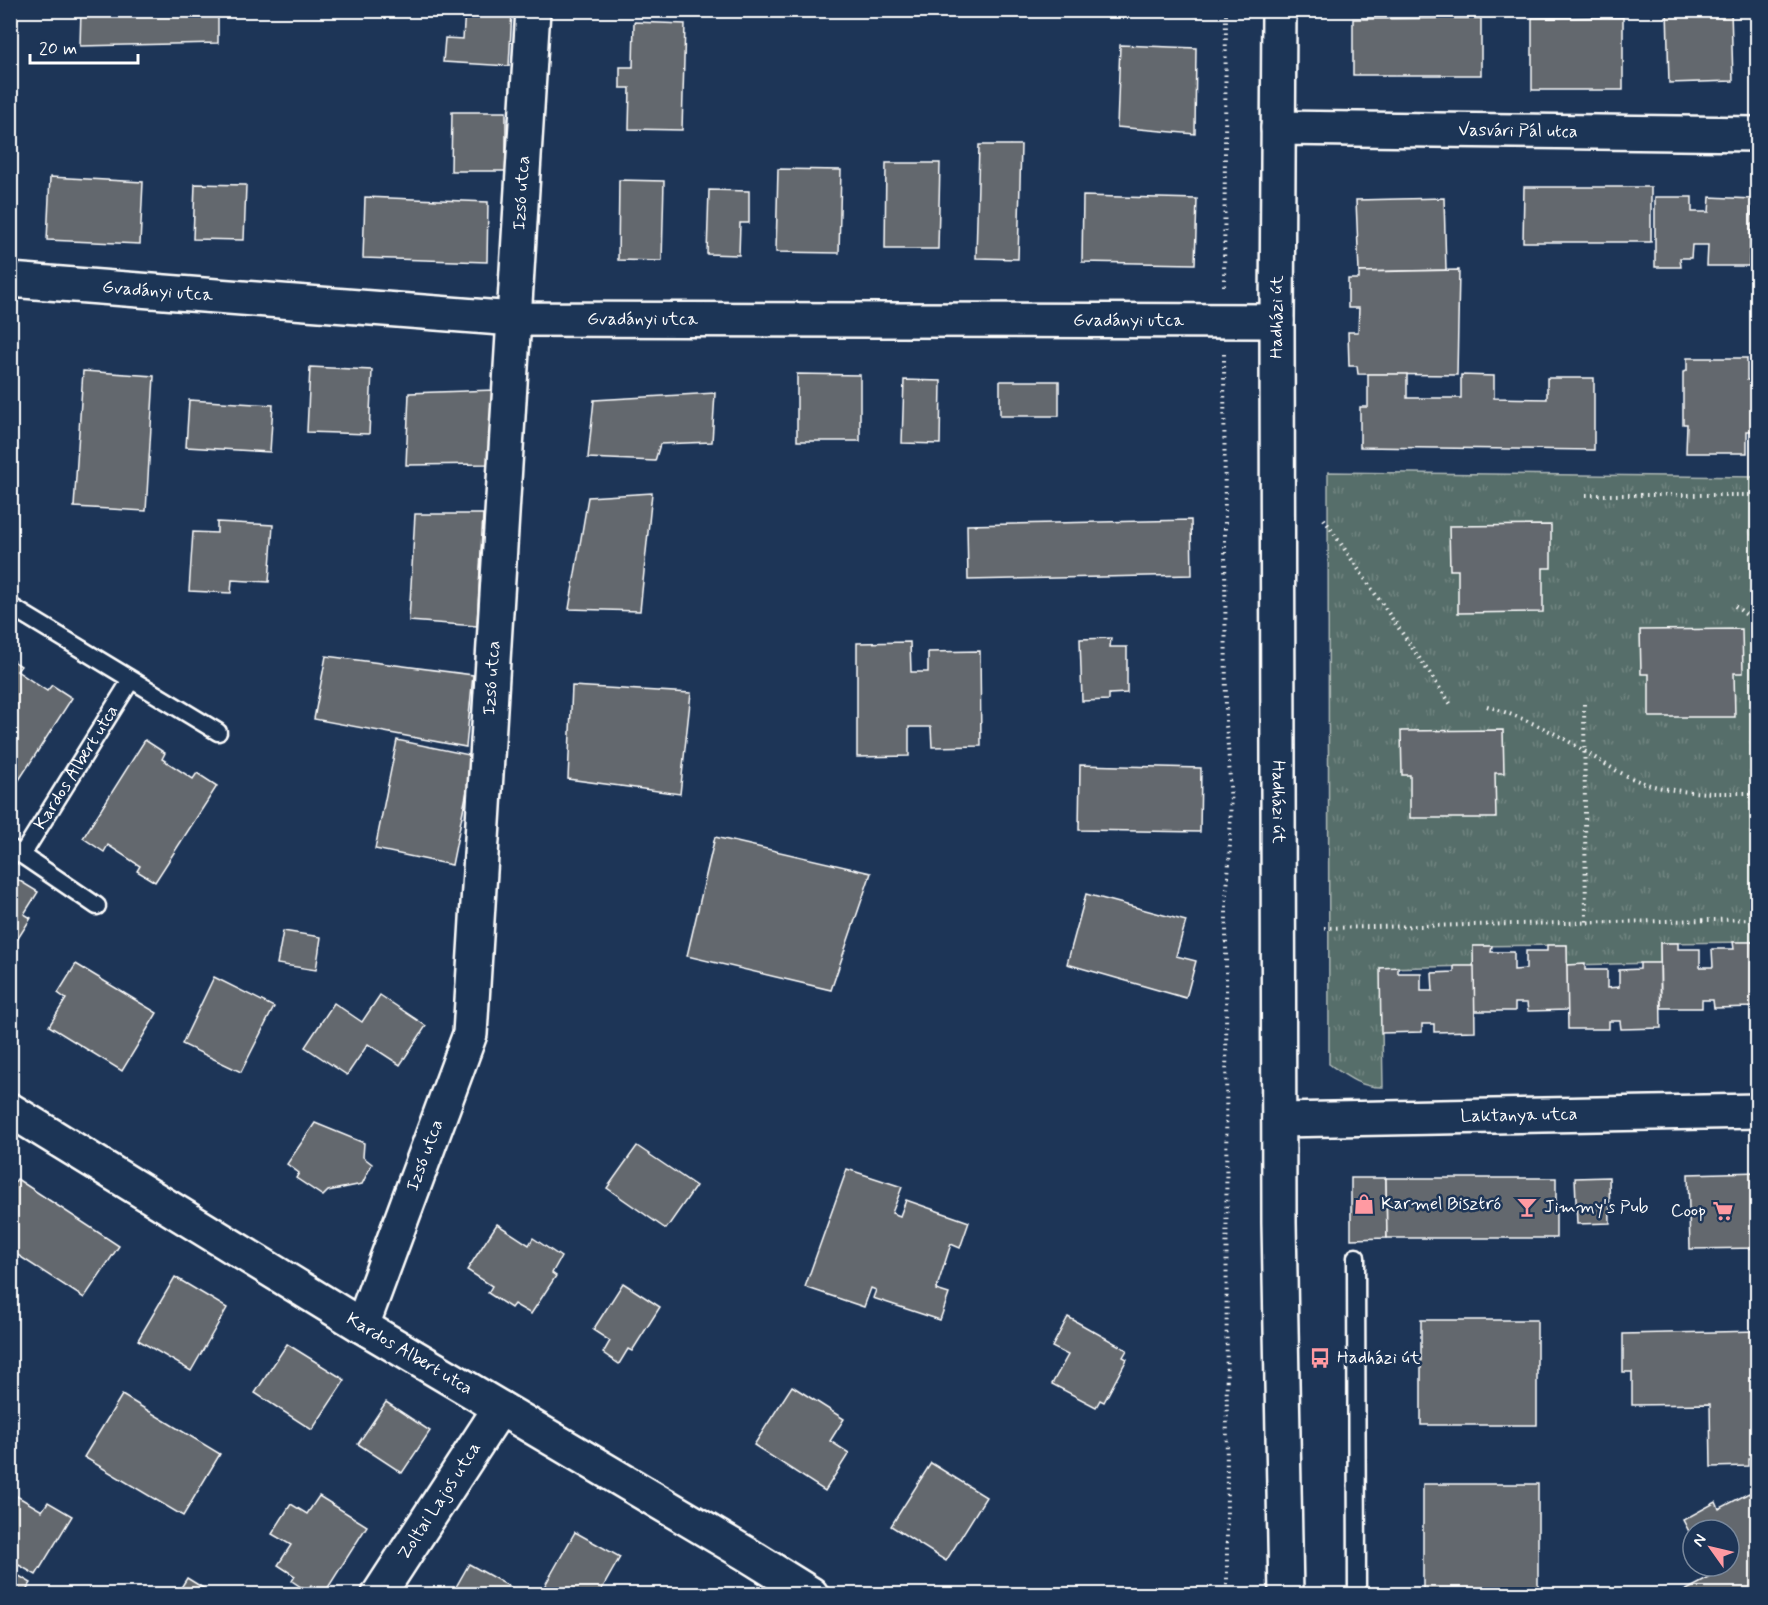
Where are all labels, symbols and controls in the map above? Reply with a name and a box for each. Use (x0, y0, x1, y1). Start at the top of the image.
scale bar (30, 27, 138, 65)
text: 20 m (39, 37, 77, 61)
street label: Vasvári Pál utca (1458, 118, 1578, 144)
street label: Izsó utca (507, 155, 536, 231)
street label: Gvadányi utca (101, 275, 214, 308)
street label: Hadházi út (1265, 275, 1289, 359)
street label: Gvadányi utca (587, 307, 698, 331)
street label: Gvadányi utca (1073, 308, 1184, 333)
street label: Izsó utca (478, 640, 506, 716)
street label: Kardos Albert utca (29, 700, 124, 834)
street label: Hadházi út (1266, 760, 1290, 844)
street label: Laktanya utca (1460, 1102, 1578, 1129)
street label: Izsó utca (401, 1116, 449, 1195)
shop icon: Karmel Bisztró (1352, 1192, 1376, 1216)
place label: Karmel Bisztró (1381, 1192, 1501, 1216)
bar icon: Jimmy's Pub (1515, 1195, 1539, 1219)
place label: Jimmy's Pub (1544, 1195, 1649, 1219)
place label: Coop (1671, 1199, 1706, 1223)
supermarket icon: Coop (1711, 1199, 1735, 1223)
street label: Kardos Albert utca (342, 1307, 477, 1401)
bus stop icon: Hadházi út (1308, 1346, 1332, 1370)
place label: Hadházi út (1337, 1346, 1421, 1370)
street label: Zoltai Lajos utca (392, 1437, 487, 1565)
north arrow (1681, 1518, 1741, 1578)
text: N (1688, 1530, 1711, 1551)

